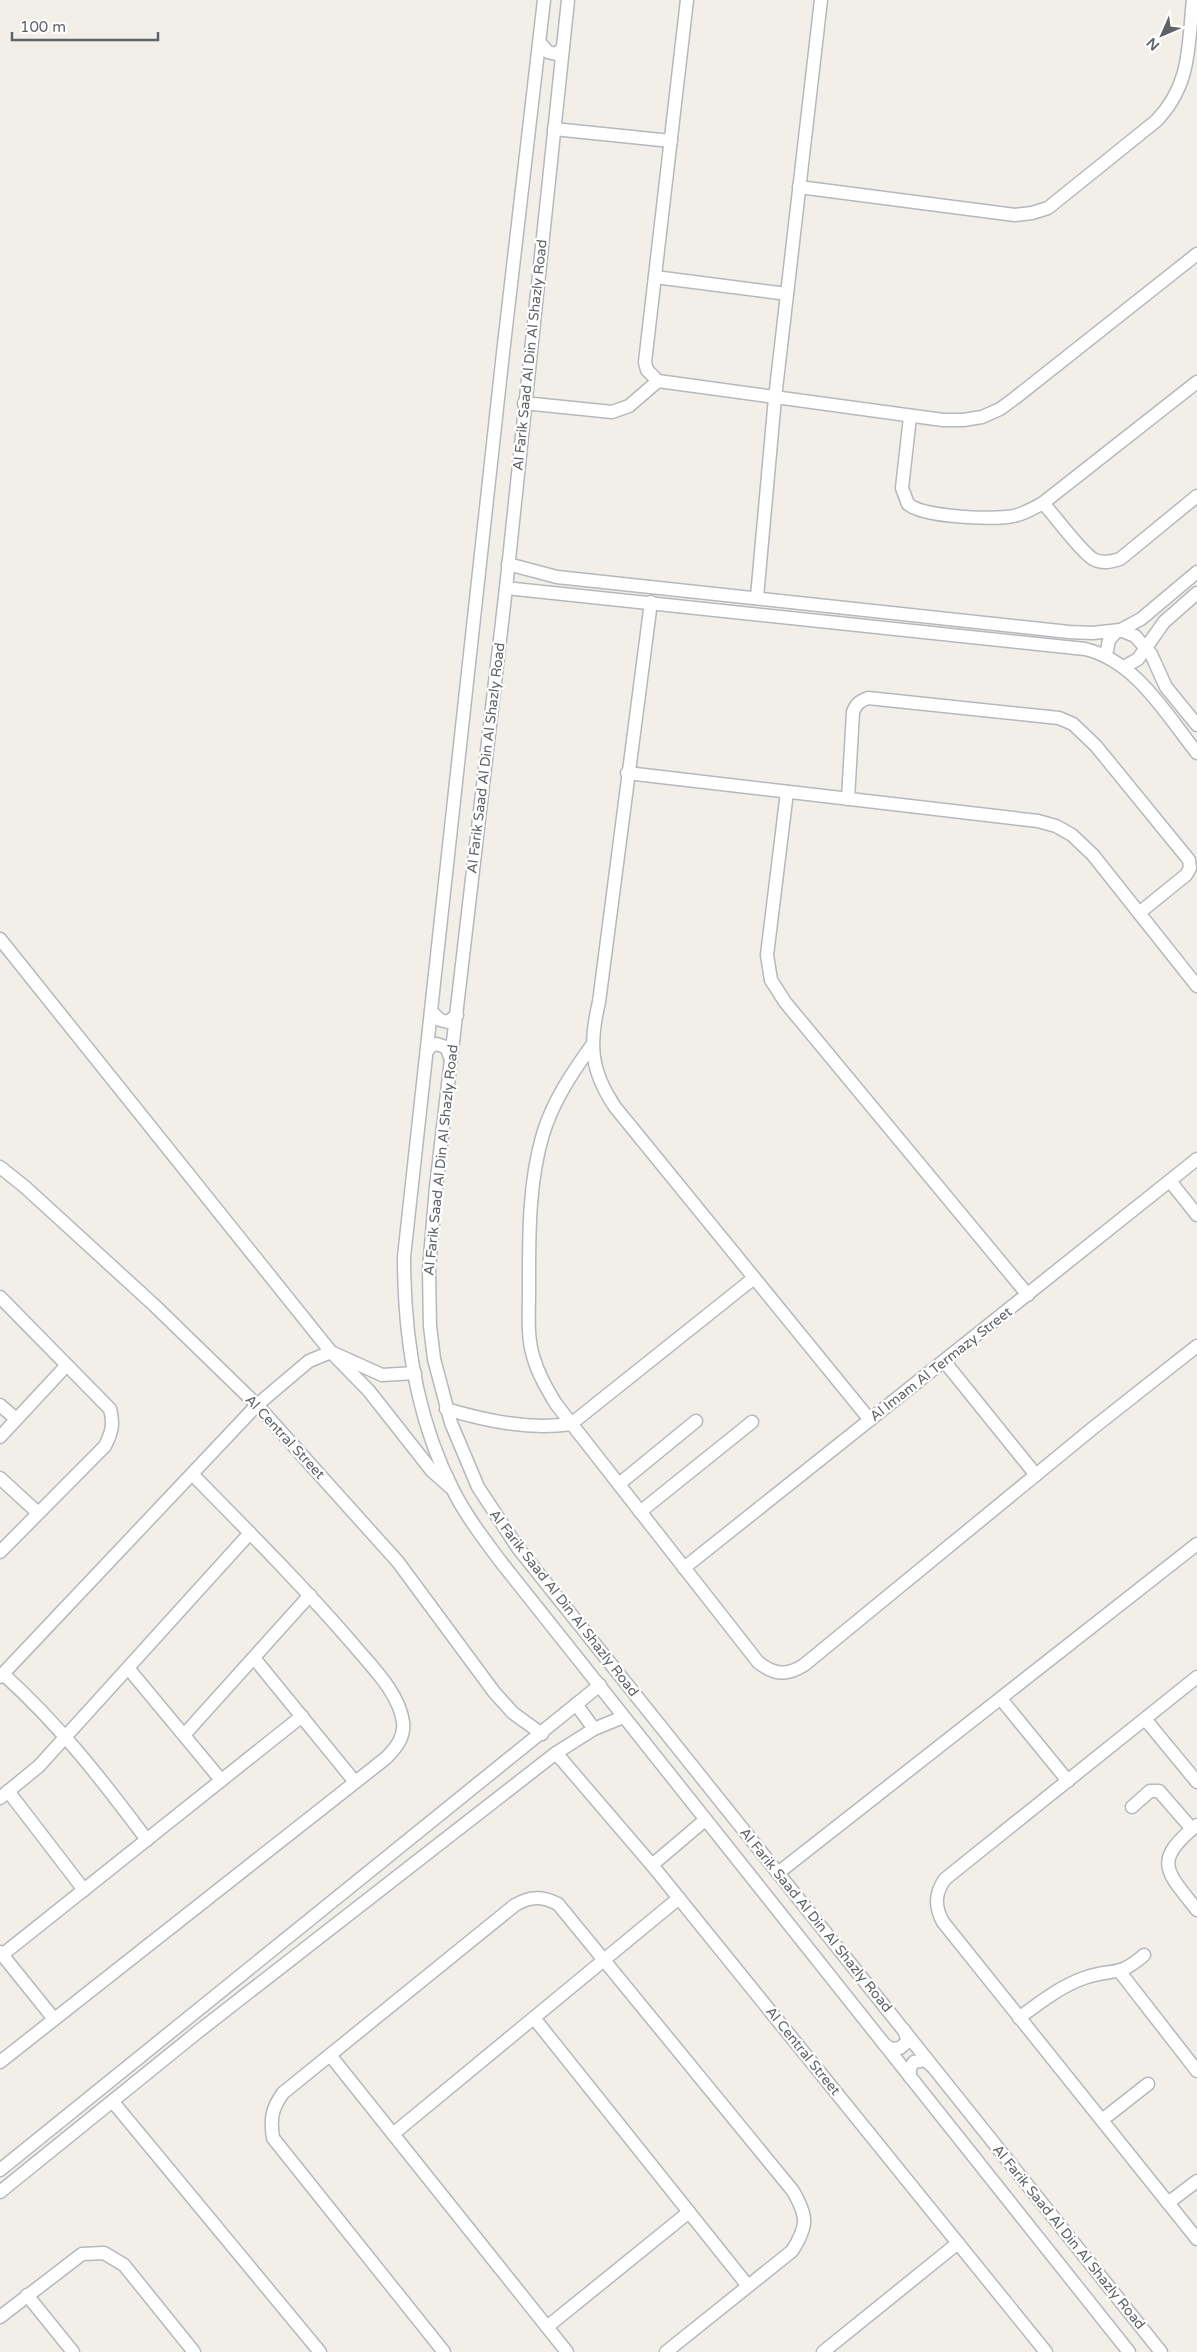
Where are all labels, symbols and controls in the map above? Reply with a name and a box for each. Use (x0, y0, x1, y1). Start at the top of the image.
scale bar (12, 10, 159, 42)
north arrow (1137, 10, 1187, 60)
text: 100 m (20, 18, 66, 36)
text: N (1143, 34, 1163, 54)
street label: Al Farik Saad Al Din Al Shazly Road (509, 239, 551, 471)
street label: Al Farik Saad Al Din Al Shazly Road (463, 642, 509, 874)
street label: Al Farik Saad Al Din Al Shazly Road (420, 1044, 462, 1276)
street label: Al Imam Al Termazy Street (866, 1303, 1016, 1425)
street label: Al Central Street (242, 1391, 329, 1483)
street label: Al Farik Saad Al Din Al Shazly Road (486, 1506, 642, 1700)
street label: Al Farik Saad Al Din Al Shazly Road (736, 1824, 896, 2016)
street label: Al Central Street (762, 2003, 844, 2099)
street label: Al Farik Saad Al Din Al Shazly Road (989, 2141, 1149, 2333)

